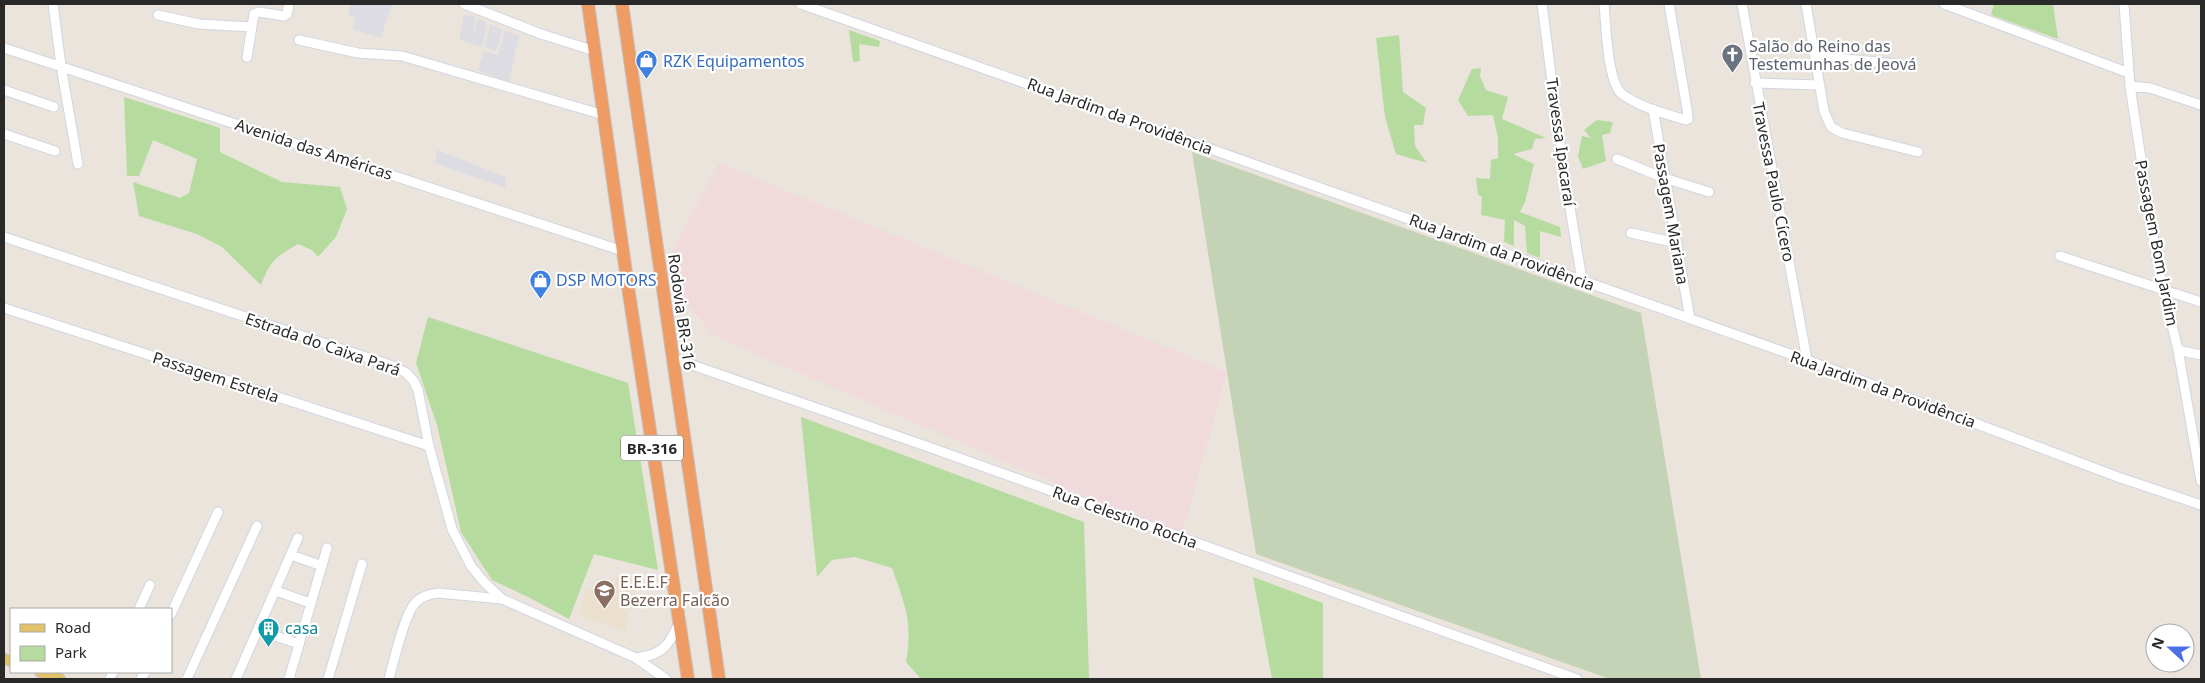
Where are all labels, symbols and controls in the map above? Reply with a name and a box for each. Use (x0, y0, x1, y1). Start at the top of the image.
place label: Salão do Reino das Testemunhas de Jeová (1749, 35, 1917, 75)
church icon: Salão do Reino das Testemunhas de Jeová (1721, 43, 1745, 74)
shop icon: RZK Equipamentos (635, 49, 659, 80)
place label: RZK Equipamentos (663, 50, 805, 72)
street label: Rua Jardim da Providência (1024, 72, 1216, 160)
street label: Travessa Ipacaraí (1541, 76, 1581, 208)
street label: Travessa Paulo Cícero (1748, 100, 1800, 264)
street label: Avenida das Américas (232, 113, 396, 185)
street label: Passagem Mariana (1648, 142, 1694, 286)
street label: Passagem Bom Jardim (2130, 158, 2184, 328)
street label: Rua Jardim da Providência (1406, 208, 1598, 296)
street label: Rodovia BR-316 (663, 252, 701, 372)
shop icon: DSP MOTORS (528, 268, 552, 299)
place label: DSP MOTORS (556, 269, 657, 291)
street label: Estrada do Caixa Pará (242, 307, 404, 381)
street label: Rua Jardim da Providência (1787, 345, 1979, 433)
street label: Passagem Estrela (150, 346, 282, 408)
road number: BR-316 (621, 436, 683, 460)
street label: Rua Celestino Rocha (1049, 481, 1201, 553)
place label: E.E.E.F Bezerra Falcão (620, 571, 730, 611)
school or university icon: E.E.E.F Bezerra Falcão (592, 579, 616, 610)
legend (10, 608, 172, 673)
building icon: casa (257, 616, 281, 647)
text: Road (55, 617, 91, 637)
place label: casa (285, 617, 318, 639)
north arrow (2145, 623, 2195, 673)
text: N (2146, 634, 2168, 652)
text: Park (55, 642, 87, 662)

